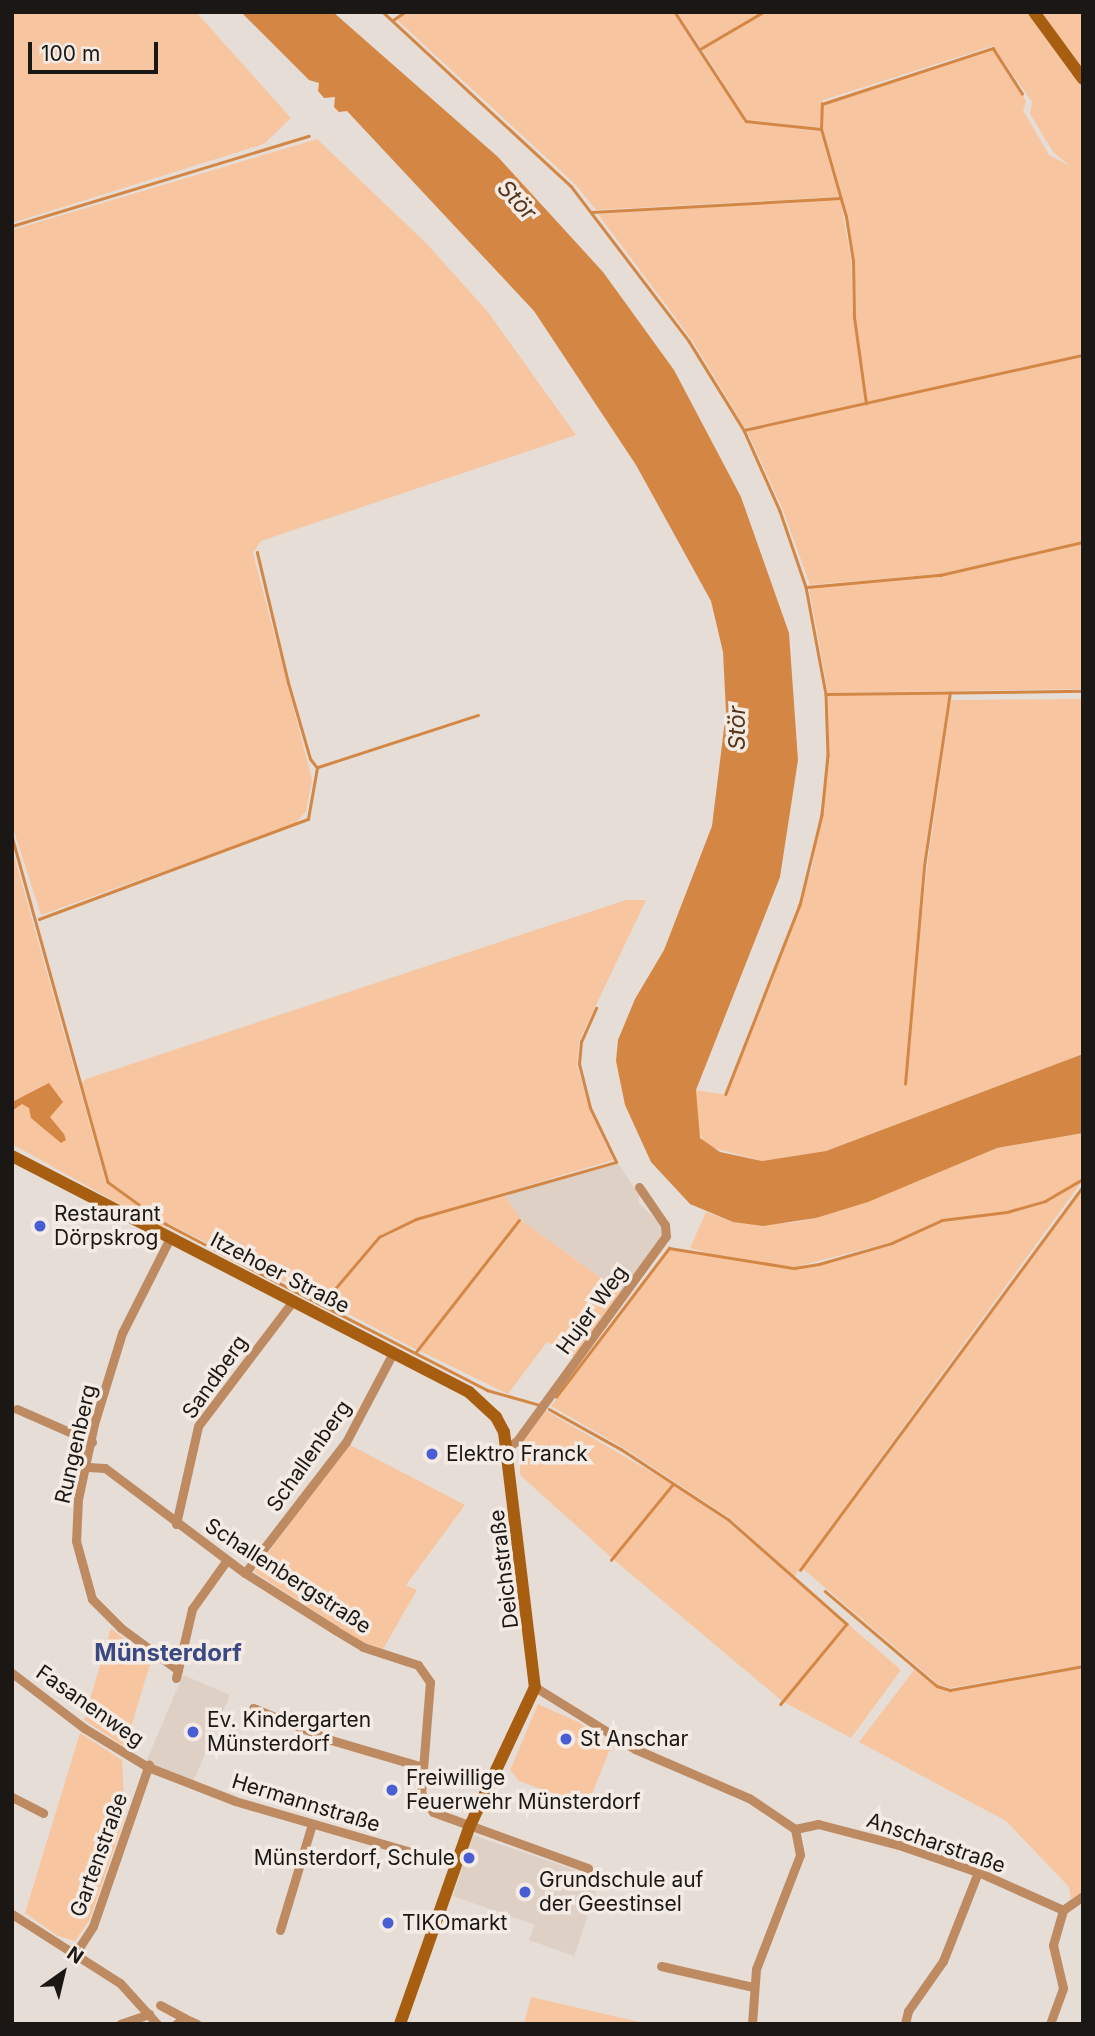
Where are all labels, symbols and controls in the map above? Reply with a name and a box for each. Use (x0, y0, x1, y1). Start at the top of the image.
scale bar (32, 28, 161, 72)
text: 100 m (41, 41, 100, 66)
water label: Stör (492, 174, 542, 226)
water label: Stör (723, 706, 751, 750)
place label: Restaurant Dörpskrog (54, 1201, 161, 1251)
marker: Restaurant Dörpskrog (32, 1218, 48, 1234)
street label: Itzehoer Straße (206, 1227, 354, 1319)
street label: Hujer Weg (551, 1261, 633, 1359)
street label: Sandberg (177, 1330, 253, 1424)
street label: Rungenberg (50, 1382, 102, 1506)
street label: Schallenberg (261, 1396, 357, 1516)
place label: Elektro Franck (446, 1441, 588, 1467)
marker: Elektro Franck (424, 1446, 440, 1462)
street label: Deichstraße (484, 1508, 524, 1630)
street label: Schallenbergstraße (200, 1513, 376, 1639)
district label: Münsterdorf (94, 1639, 242, 1667)
street label: Fasanenweg (31, 1660, 149, 1752)
place label: Ev. Kindergarten Münsterdorf (207, 1707, 371, 1757)
marker: Ev. Kindergarten Münsterdorf (185, 1724, 201, 1740)
place label: St Anschar (580, 1726, 688, 1752)
marker: St Anschar (558, 1731, 574, 1747)
place label: Freiwillige Feuerwehr Münsterdorf (406, 1765, 641, 1815)
street label: Hermannstraße (229, 1768, 383, 1838)
marker: Freiwillige Feuerwehr Münsterdorf (384, 1782, 400, 1798)
street label: Gartenstraße (65, 1790, 133, 1920)
street label: Anscharstraße (863, 1807, 1009, 1879)
place label: Münsterdorf, Schule (254, 1845, 455, 1871)
marker: Münsterdorf, Schule (461, 1850, 477, 1866)
place label: Grundschule auf der Geestinsel (539, 1867, 703, 1917)
marker: Grundschule auf der Geestinsel (517, 1884, 533, 1900)
place label: TIKOmarkt (402, 1910, 507, 1936)
marker: TIKOmarkt (380, 1915, 396, 1931)
north arrow (28, 1938, 98, 2008)
text: N (63, 1942, 87, 1969)

